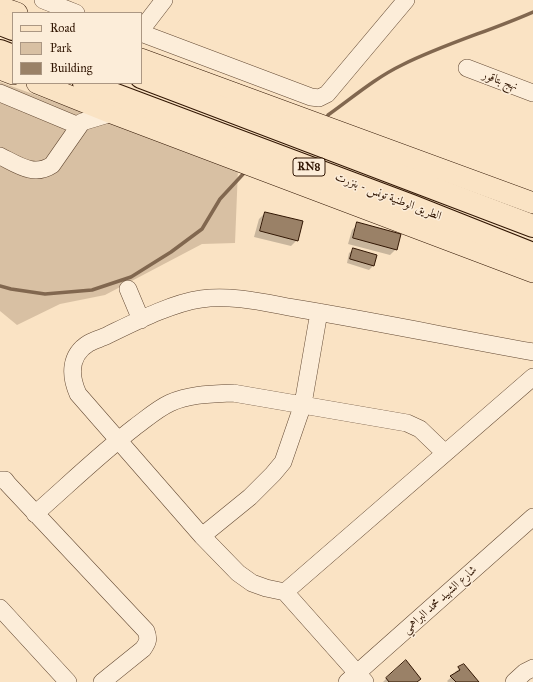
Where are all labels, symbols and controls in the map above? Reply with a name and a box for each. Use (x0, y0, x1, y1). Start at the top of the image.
legend (12, 12, 142, 84)
text: Road (50, 21, 76, 35)
text: Park (50, 41, 72, 55)
text: Building (50, 61, 92, 75)
street label: نهج بتاقور (480, 68, 520, 94)
road number: RN8 (293, 158, 325, 176)
street label: الطريق الوطنية تونس - بنزرت (333, 170, 443, 224)
street label: شارع الشهيد محمد البراهمي (400, 563, 480, 637)

